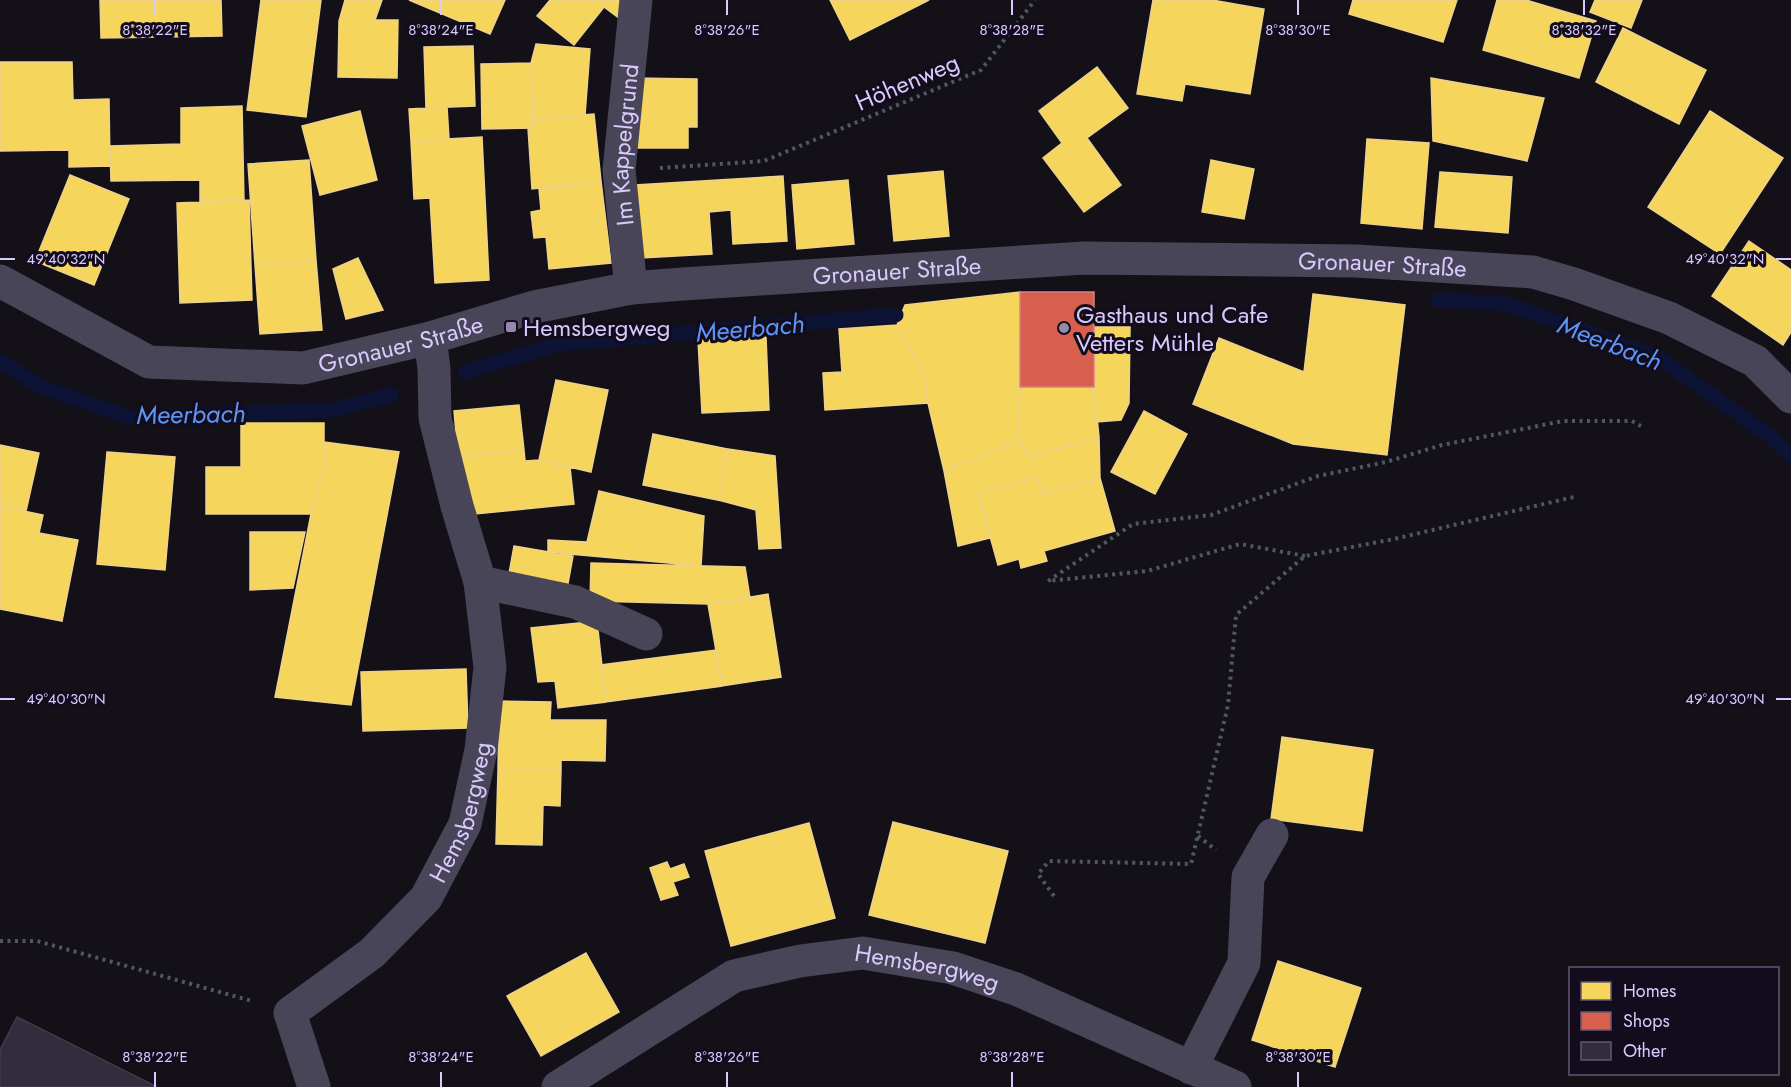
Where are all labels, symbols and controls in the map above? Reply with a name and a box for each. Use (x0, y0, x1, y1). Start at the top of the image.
text: 8°38'22"E (122, 19, 188, 41)
text: 8°38'24"E (408, 19, 474, 41)
text: 8°38'26"E (694, 19, 760, 41)
text: 8°38'28"E (980, 19, 1044, 41)
text: 8°38'30"E (1265, 19, 1331, 41)
text: 8°38'32"E (1552, 19, 1616, 41)
street label: Höhenweg (850, 44, 964, 120)
street label: Im Kappelgrund (602, 62, 647, 228)
street label: Gronauer Straße (1298, 243, 1468, 285)
street label: Gronauer Straße (811, 247, 982, 293)
text: 49°40'32"N (27, 248, 105, 270)
text: 49°40'32"N (1686, 248, 1764, 270)
place label: Gasthaus und Cafe Vetters Mühle (1076, 297, 1268, 360)
water label: Meerbach (694, 304, 806, 352)
street label: Gronauer Straße (314, 306, 487, 381)
water label: Meerbach (1552, 306, 1668, 380)
place label: Hemsbergweg (523, 310, 671, 345)
marker: Hemsbergweg (504, 320, 518, 334)
marker: Gasthaus und Cafe Vetters Mühle (1057, 321, 1071, 335)
water label: Meerbach (136, 394, 246, 434)
text: 49°40'30"N (26, 688, 106, 710)
text: 49°40'30"N (1685, 688, 1765, 710)
street label: Hemsbergweg (420, 740, 499, 889)
street label: Hemsbergweg (852, 934, 1004, 1000)
legend (1569, 967, 1779, 1075)
text: Homes (1623, 978, 1676, 1004)
text: Shops (1623, 1008, 1670, 1034)
text: Other (1623, 1038, 1667, 1064)
text: 8°38'22"E (122, 1046, 188, 1068)
text: 8°38'24"E (408, 1046, 474, 1068)
text: 8°38'26"E (694, 1046, 760, 1068)
text: 8°38'28"E (980, 1046, 1044, 1068)
text: 8°38'30"E (1265, 1046, 1331, 1068)

